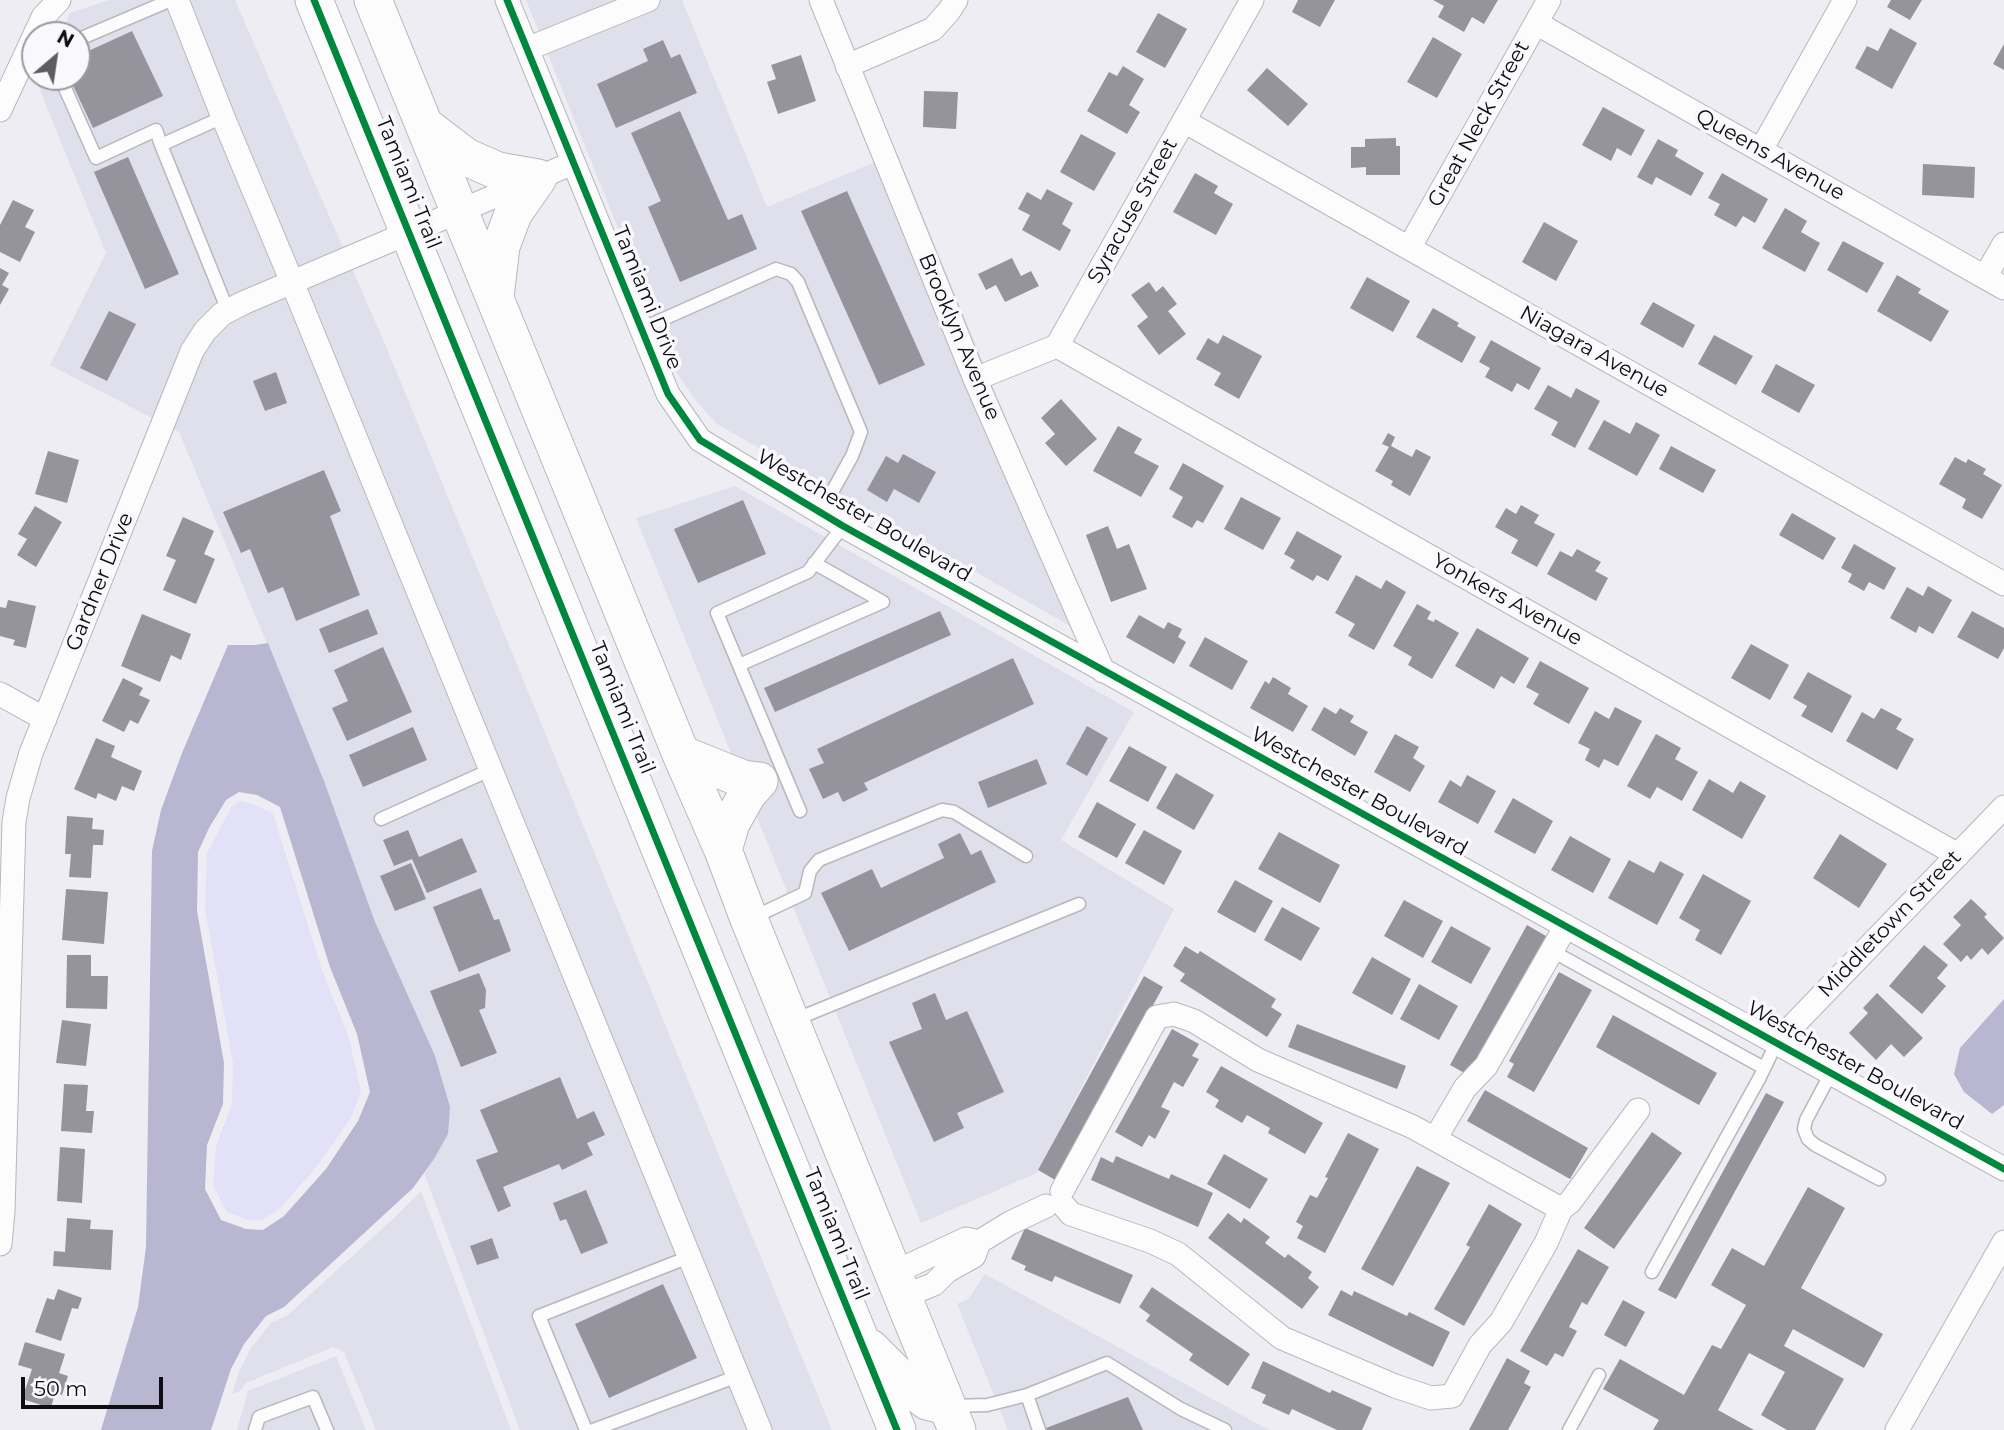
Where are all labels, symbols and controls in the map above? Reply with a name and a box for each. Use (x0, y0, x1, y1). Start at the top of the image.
north arrow (21, 21, 91, 91)
text: N (53, 25, 78, 53)
street label: Great Neck Street (1423, 36, 1535, 212)
street label: Queens Avenue (1691, 104, 1849, 206)
street label: Tamiami Trail (370, 113, 446, 253)
street label: Syracuse Street (1083, 134, 1183, 288)
street label: Tamiami Drive (607, 223, 687, 373)
street label: Brooklyn Avenue (912, 250, 1006, 424)
street label: Niagara Avenue (1515, 301, 1673, 403)
street label: Westchester Boulevard (752, 444, 976, 588)
street label: Gardner Drive (61, 509, 139, 655)
street label: Yonkers Avenue (1428, 548, 1586, 652)
street label: Tamiami Trail (584, 638, 660, 778)
street label: Westchester Boulevard (1246, 722, 1472, 862)
street label: Middletown Street (1813, 845, 1967, 1003)
street label: Westchester Boulevard (1742, 996, 1968, 1136)
street label: Tamiami Trail (798, 1164, 874, 1304)
scale bar (24, 1364, 166, 1408)
text: 50 m (34, 1376, 88, 1401)

